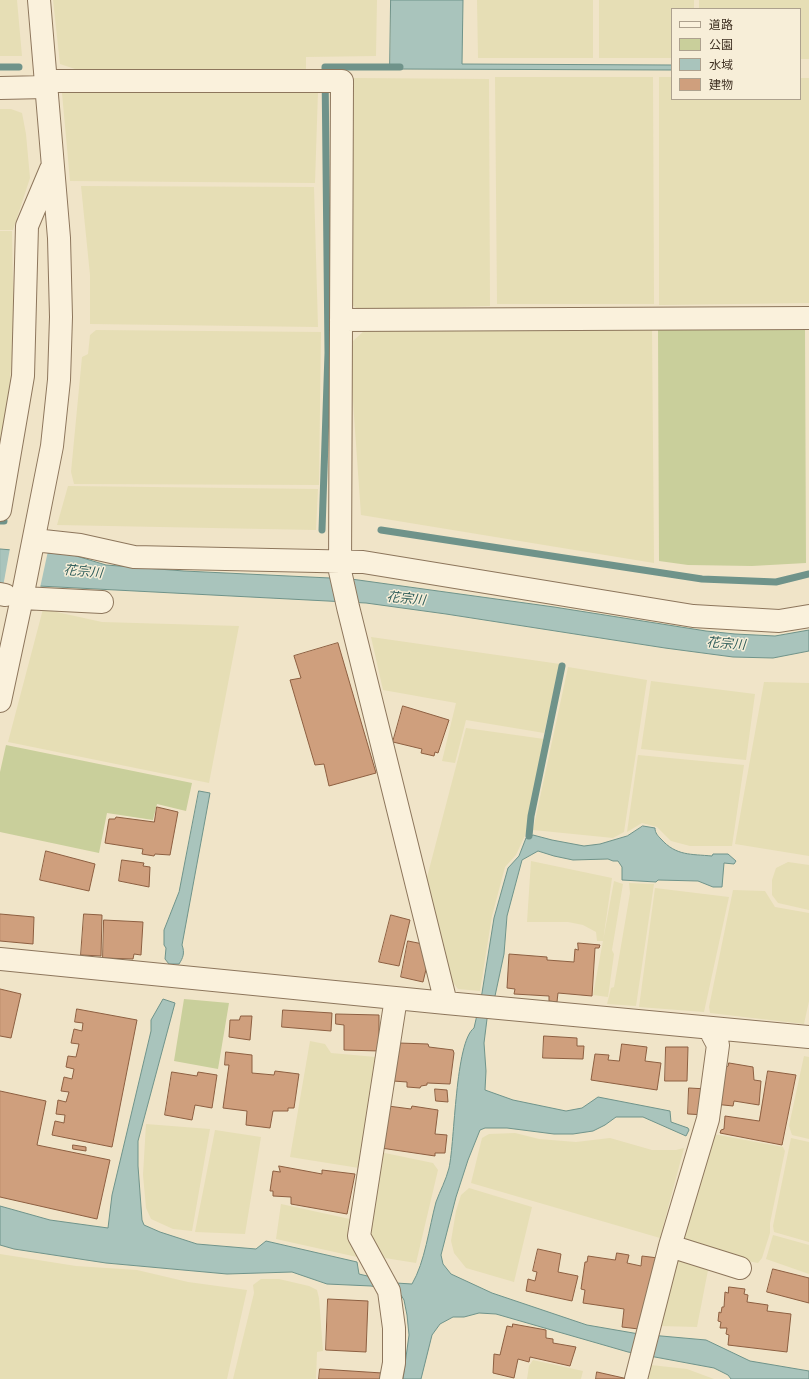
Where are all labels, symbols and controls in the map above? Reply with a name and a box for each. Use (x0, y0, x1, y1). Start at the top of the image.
legend (671, 8, 801, 100)
text: 道路 (709, 16, 733, 33)
text: 公園 (709, 36, 733, 53)
text: 水域 (709, 56, 733, 73)
text: 建物 (709, 76, 733, 93)
water label: 花宗川 (63, 563, 103, 581)
water label: 花宗川 (386, 589, 426, 609)
water label: 花宗川 (706, 635, 746, 653)

